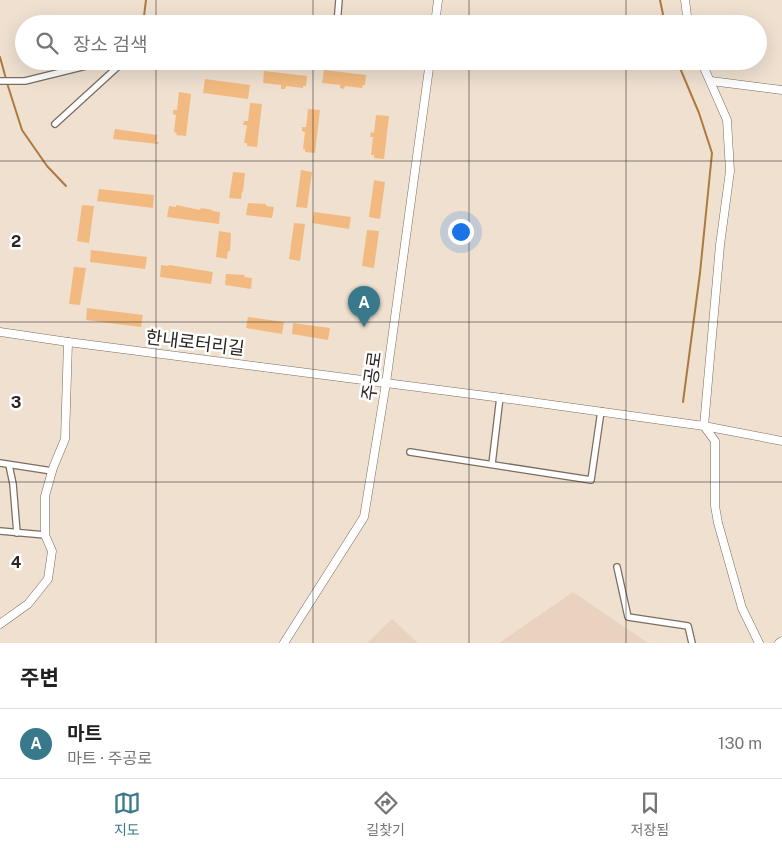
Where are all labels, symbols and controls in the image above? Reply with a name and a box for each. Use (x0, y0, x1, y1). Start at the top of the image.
search box (15, 15, 767, 70)
icon: search (33, 29, 61, 57)
text: 장소 검색 (73, 33, 148, 55)
your location (448, 219, 474, 245)
text: 2 (11, 232, 21, 251)
pin: A (348, 286, 380, 327)
street label: 한내로터리길 (144, 326, 246, 359)
street label: 주공로 (358, 350, 385, 402)
text: 3 (11, 393, 21, 412)
text: 4 (11, 553, 22, 572)
text: 주변 (20, 665, 59, 690)
text: 마트 (67, 722, 102, 744)
text: A (30, 734, 42, 753)
text: 130 m (718, 734, 762, 753)
text: 마트 · 주공로 (67, 749, 152, 768)
tab: 지도 (113, 789, 141, 839)
tab: 길찾기 (366, 789, 405, 839)
tab: 저장됨 (631, 789, 669, 839)

